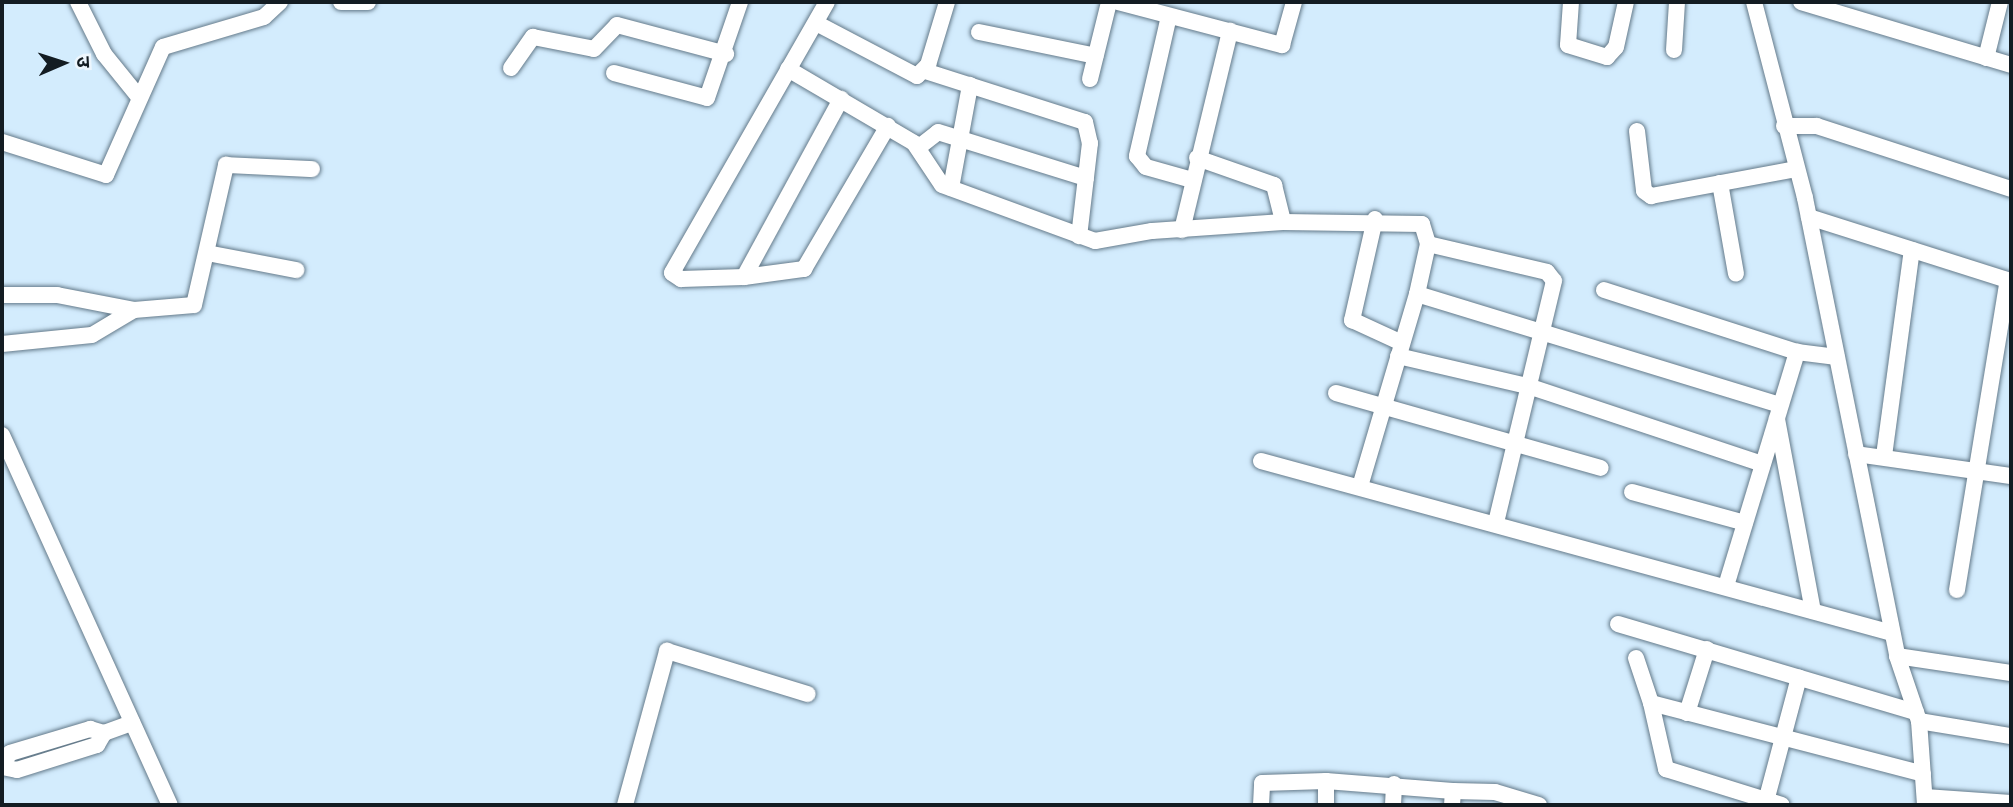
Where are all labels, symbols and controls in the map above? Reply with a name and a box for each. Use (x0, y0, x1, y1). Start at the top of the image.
north arrow (28, 28, 98, 98)
text: उ (73, 56, 96, 68)

